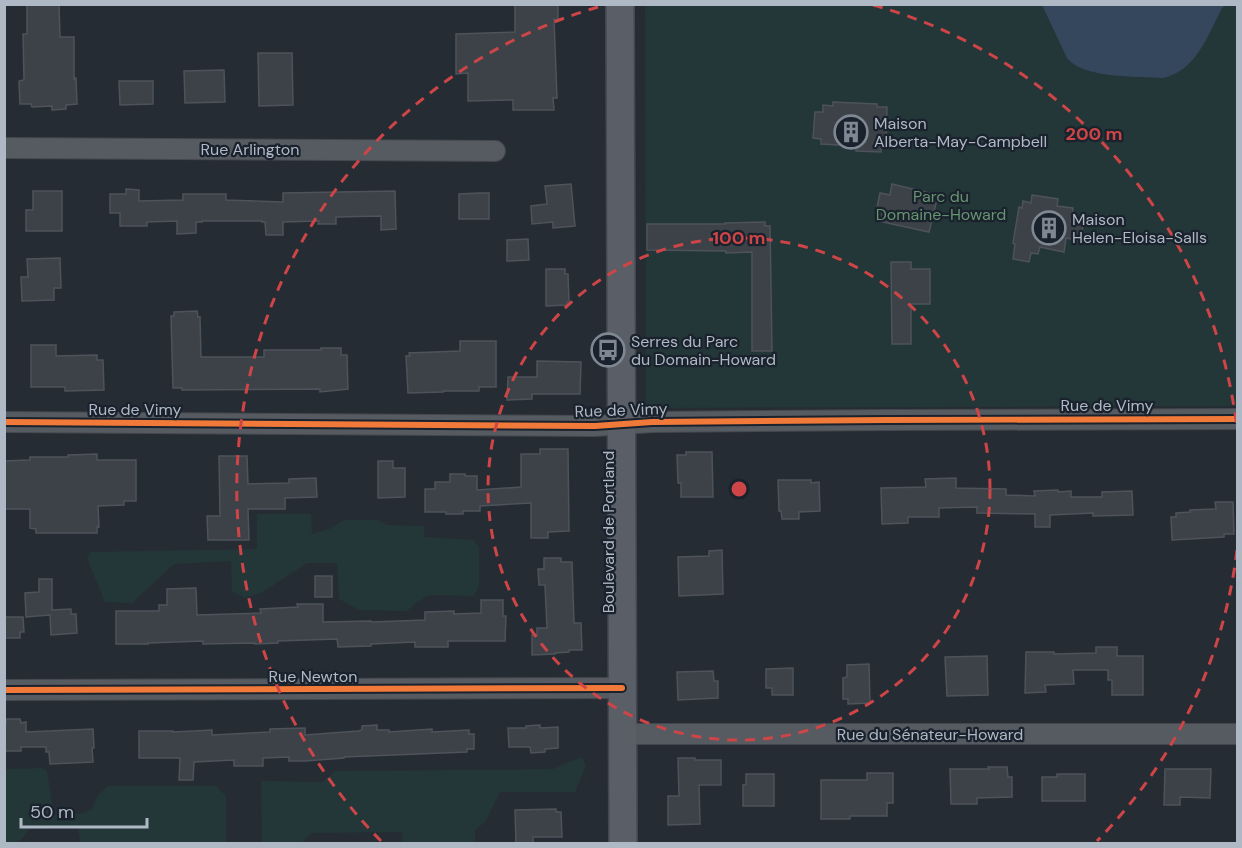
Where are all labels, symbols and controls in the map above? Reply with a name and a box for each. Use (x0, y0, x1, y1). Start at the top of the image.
place label: Maison Alberta-May-Campbell (874, 113, 1047, 152)
building icon: Maison Alberta-May-Campbell (833, 114, 869, 150)
text: 200 m (1066, 122, 1122, 146)
street label: Rue Arlington (201, 139, 299, 160)
park label: Parc du Domaine-Howard (876, 186, 1006, 225)
place label: Maison Helen-Eloisa-Salls (1072, 209, 1207, 248)
building icon: Maison Helen-Eloisa-Salls (1031, 210, 1067, 246)
text: 100 m (712, 226, 766, 250)
place label: Serres du Parc du Domain-Howard (631, 331, 776, 370)
bus stop icon: Serres du Parc du Domain-Howard (590, 332, 626, 368)
street label: Rue de Vimy (1061, 395, 1154, 416)
street label: Rue de Vimy (574, 398, 668, 422)
street label: Rue de Vimy (89, 399, 182, 420)
street label: Boulevard de Portland (598, 451, 619, 613)
centre of rings (729, 479, 749, 499)
street label: Rue Newton (269, 666, 357, 687)
street label: Rue du Sénateur-Howard (837, 724, 1023, 745)
scale bar (21, 791, 147, 829)
text: 50 m (30, 800, 74, 824)

